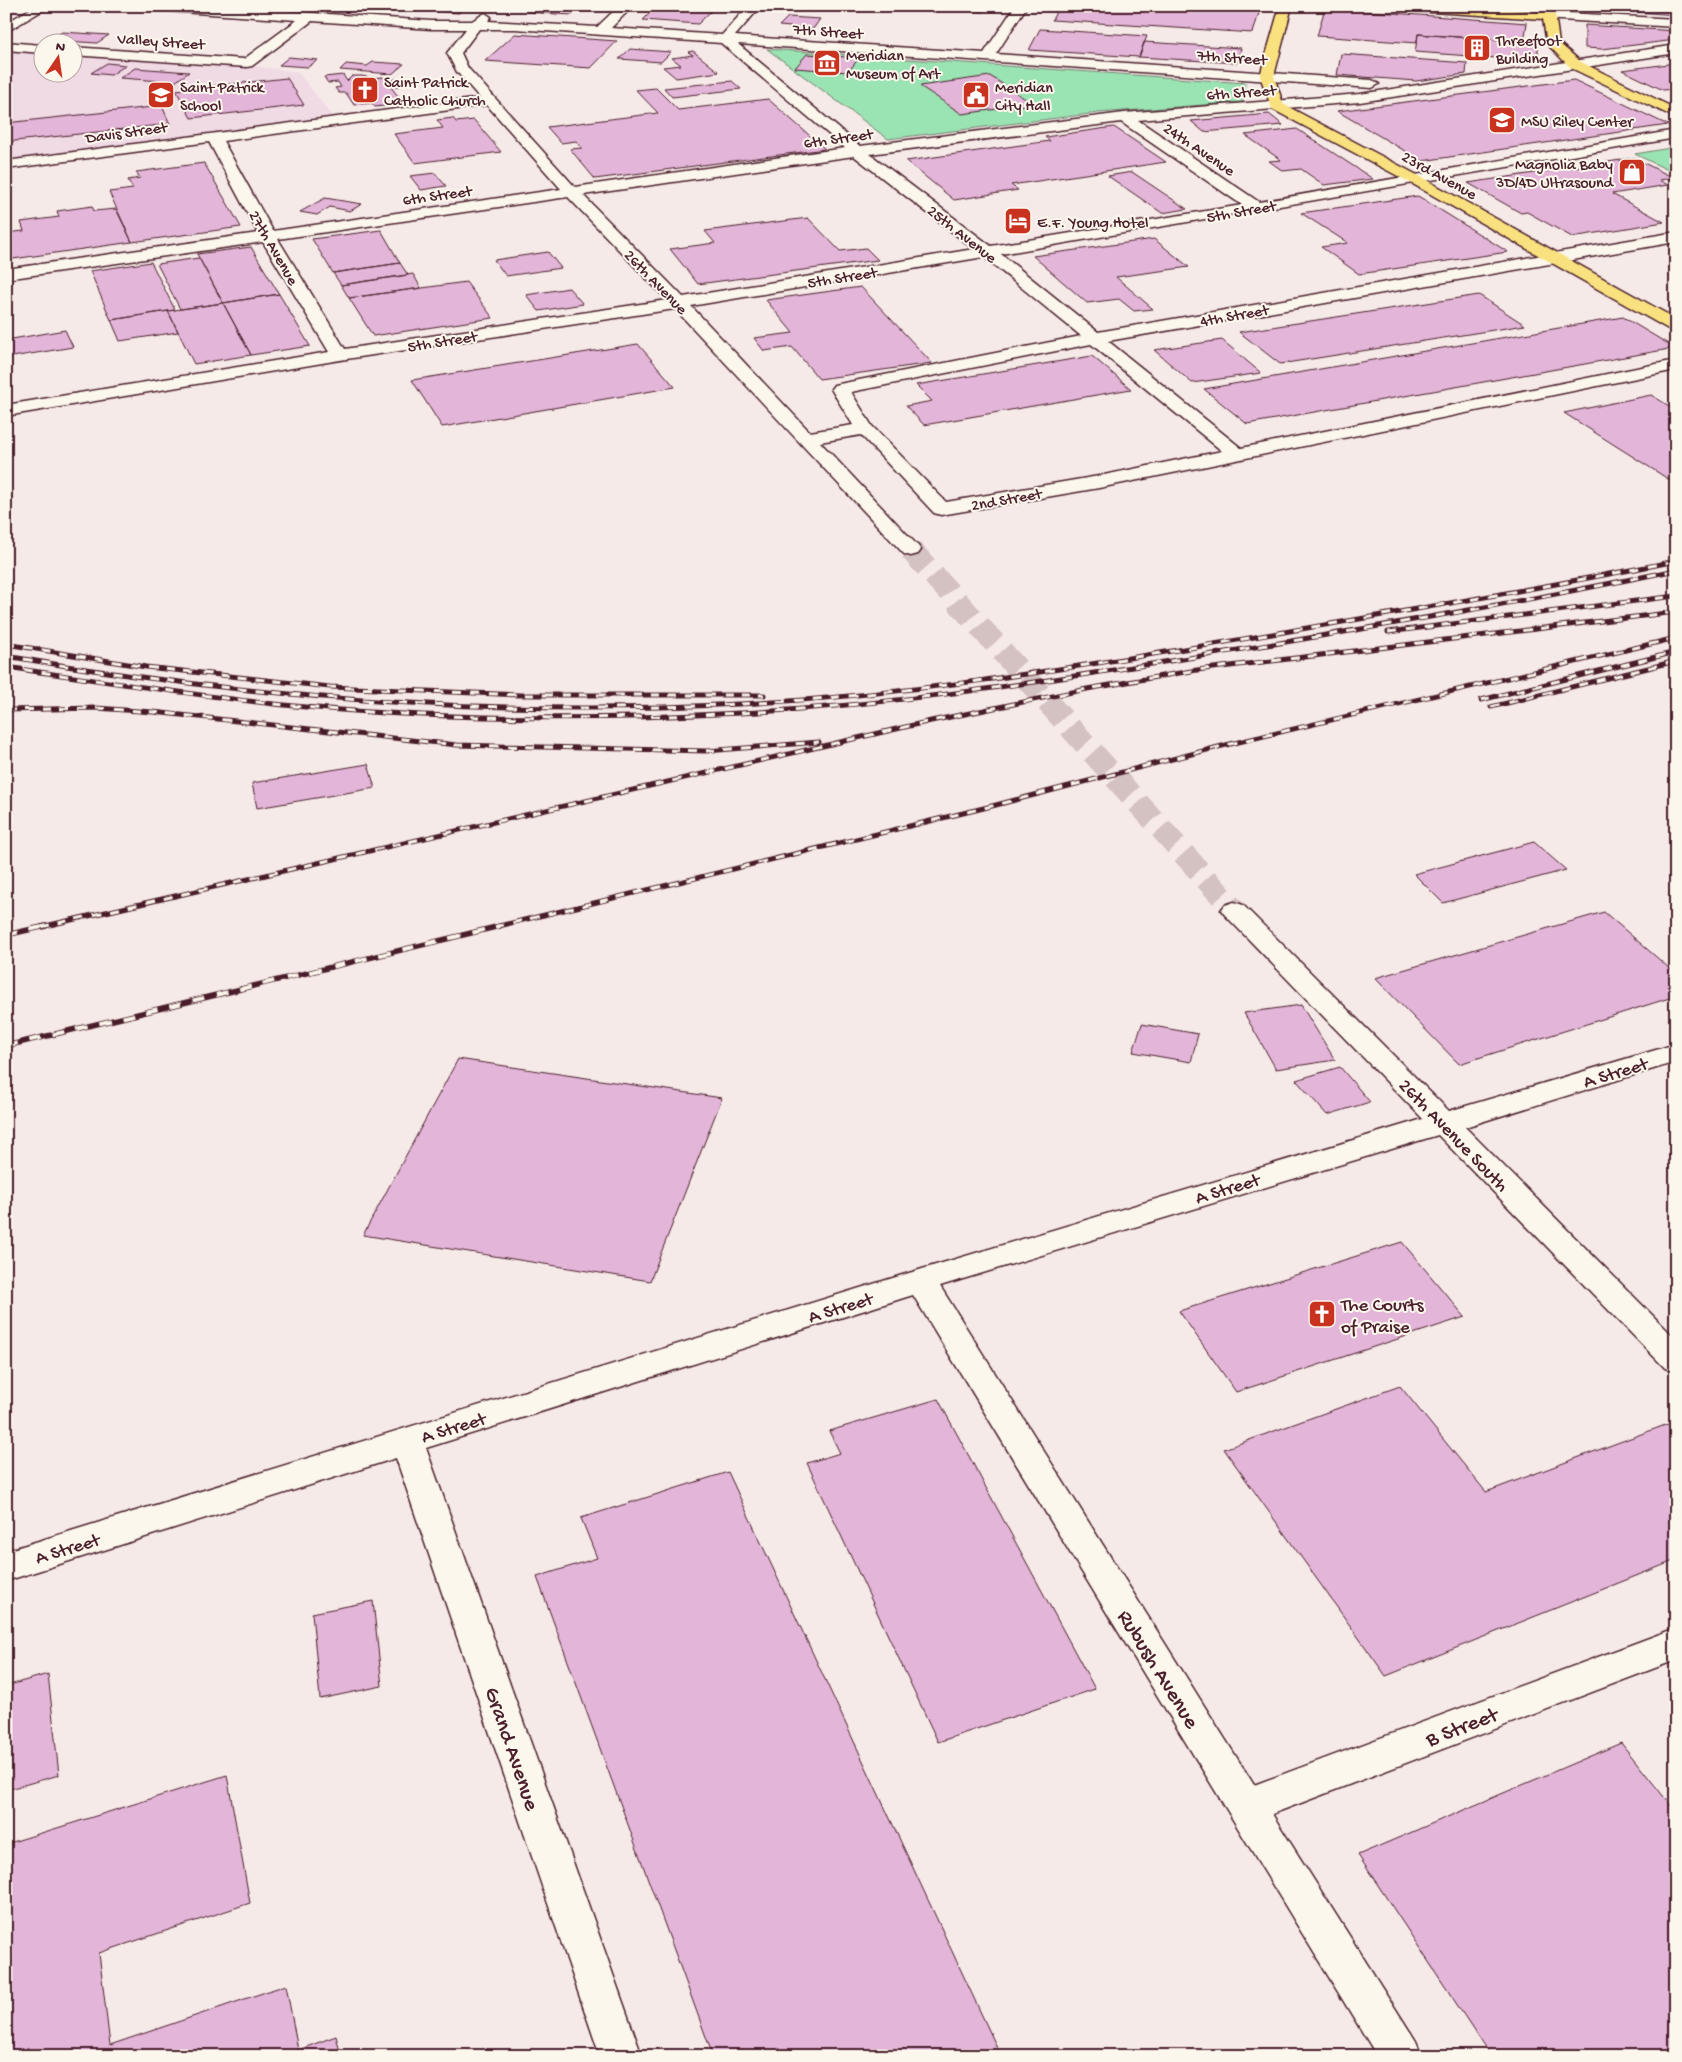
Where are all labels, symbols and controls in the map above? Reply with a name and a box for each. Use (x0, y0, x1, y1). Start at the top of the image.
street label: 7th Street (791, 22, 865, 46)
street label: Valley Street (115, 31, 206, 56)
north arrow (32, 32, 82, 82)
building icon: Threefoot Building (1462, 33, 1492, 63)
place label: Threefoot Building (1495, 33, 1562, 70)
text: N (54, 38, 67, 57)
museum icon: Meridian Museum of Art (812, 48, 842, 78)
place label: Meridian Museum of Art (846, 48, 942, 85)
street label: 7th Street (1195, 48, 1269, 72)
church icon: Saint Patrick Catholic Church (350, 75, 380, 105)
place label: Saint Patrick Catholic Church (384, 75, 486, 112)
school or university icon: Saint Patrick School (146, 80, 176, 110)
place label: Saint Patrick School (180, 80, 266, 117)
public building icon: Meridian City Hall (961, 80, 991, 110)
place label: Meridian City Hall (995, 80, 1053, 117)
street label: 6th Street (1206, 82, 1278, 106)
school or university icon: MSU Riley Center (1487, 105, 1517, 135)
place label: MSU Riley Center (1521, 114, 1634, 133)
street label: Davis Street (83, 119, 170, 150)
street label: 24th Avenue (1159, 120, 1238, 182)
street label: 6th Street (803, 126, 876, 155)
street label: 23rd Avenue (1397, 149, 1480, 206)
place label: Magnolia Baby 3D/4D Ultrasound (1495, 157, 1615, 194)
shop icon: Magnolia Baby 3D/4D Ultrasound (1617, 157, 1647, 187)
street label: 6th Street (402, 183, 475, 212)
street label: 5th Street (1205, 198, 1279, 229)
street label: 25th Avenue (922, 203, 1000, 269)
hotel icon: E.F. Young Hotel (1003, 206, 1033, 236)
street label: 27th Avenue (243, 208, 301, 290)
place label: E.F. Young Hotel (1037, 215, 1148, 234)
street label: 26th Avenue (619, 247, 691, 320)
street label: 5th Street (806, 264, 880, 294)
street label: 4th Street (1199, 302, 1272, 333)
street label: 5th Street (406, 328, 480, 358)
street label: 2nd Street (970, 486, 1045, 517)
street label: A Street (1581, 1053, 1653, 1095)
street label: 26th Avenue South (1393, 1075, 1512, 1198)
street label: A Street (1193, 1169, 1265, 1211)
street label: A Street (806, 1288, 878, 1330)
place label: The Courts of Praise (1340, 1295, 1424, 1340)
church icon: The Courts of Praise (1307, 1299, 1337, 1329)
street label: A Street (419, 1408, 491, 1450)
street label: A Street (33, 1529, 105, 1571)
street label: Rubush Avenue (1110, 1606, 1204, 1735)
street label: Grand Avenue (477, 1684, 544, 1815)
street label: B Street (1422, 1702, 1504, 1755)

